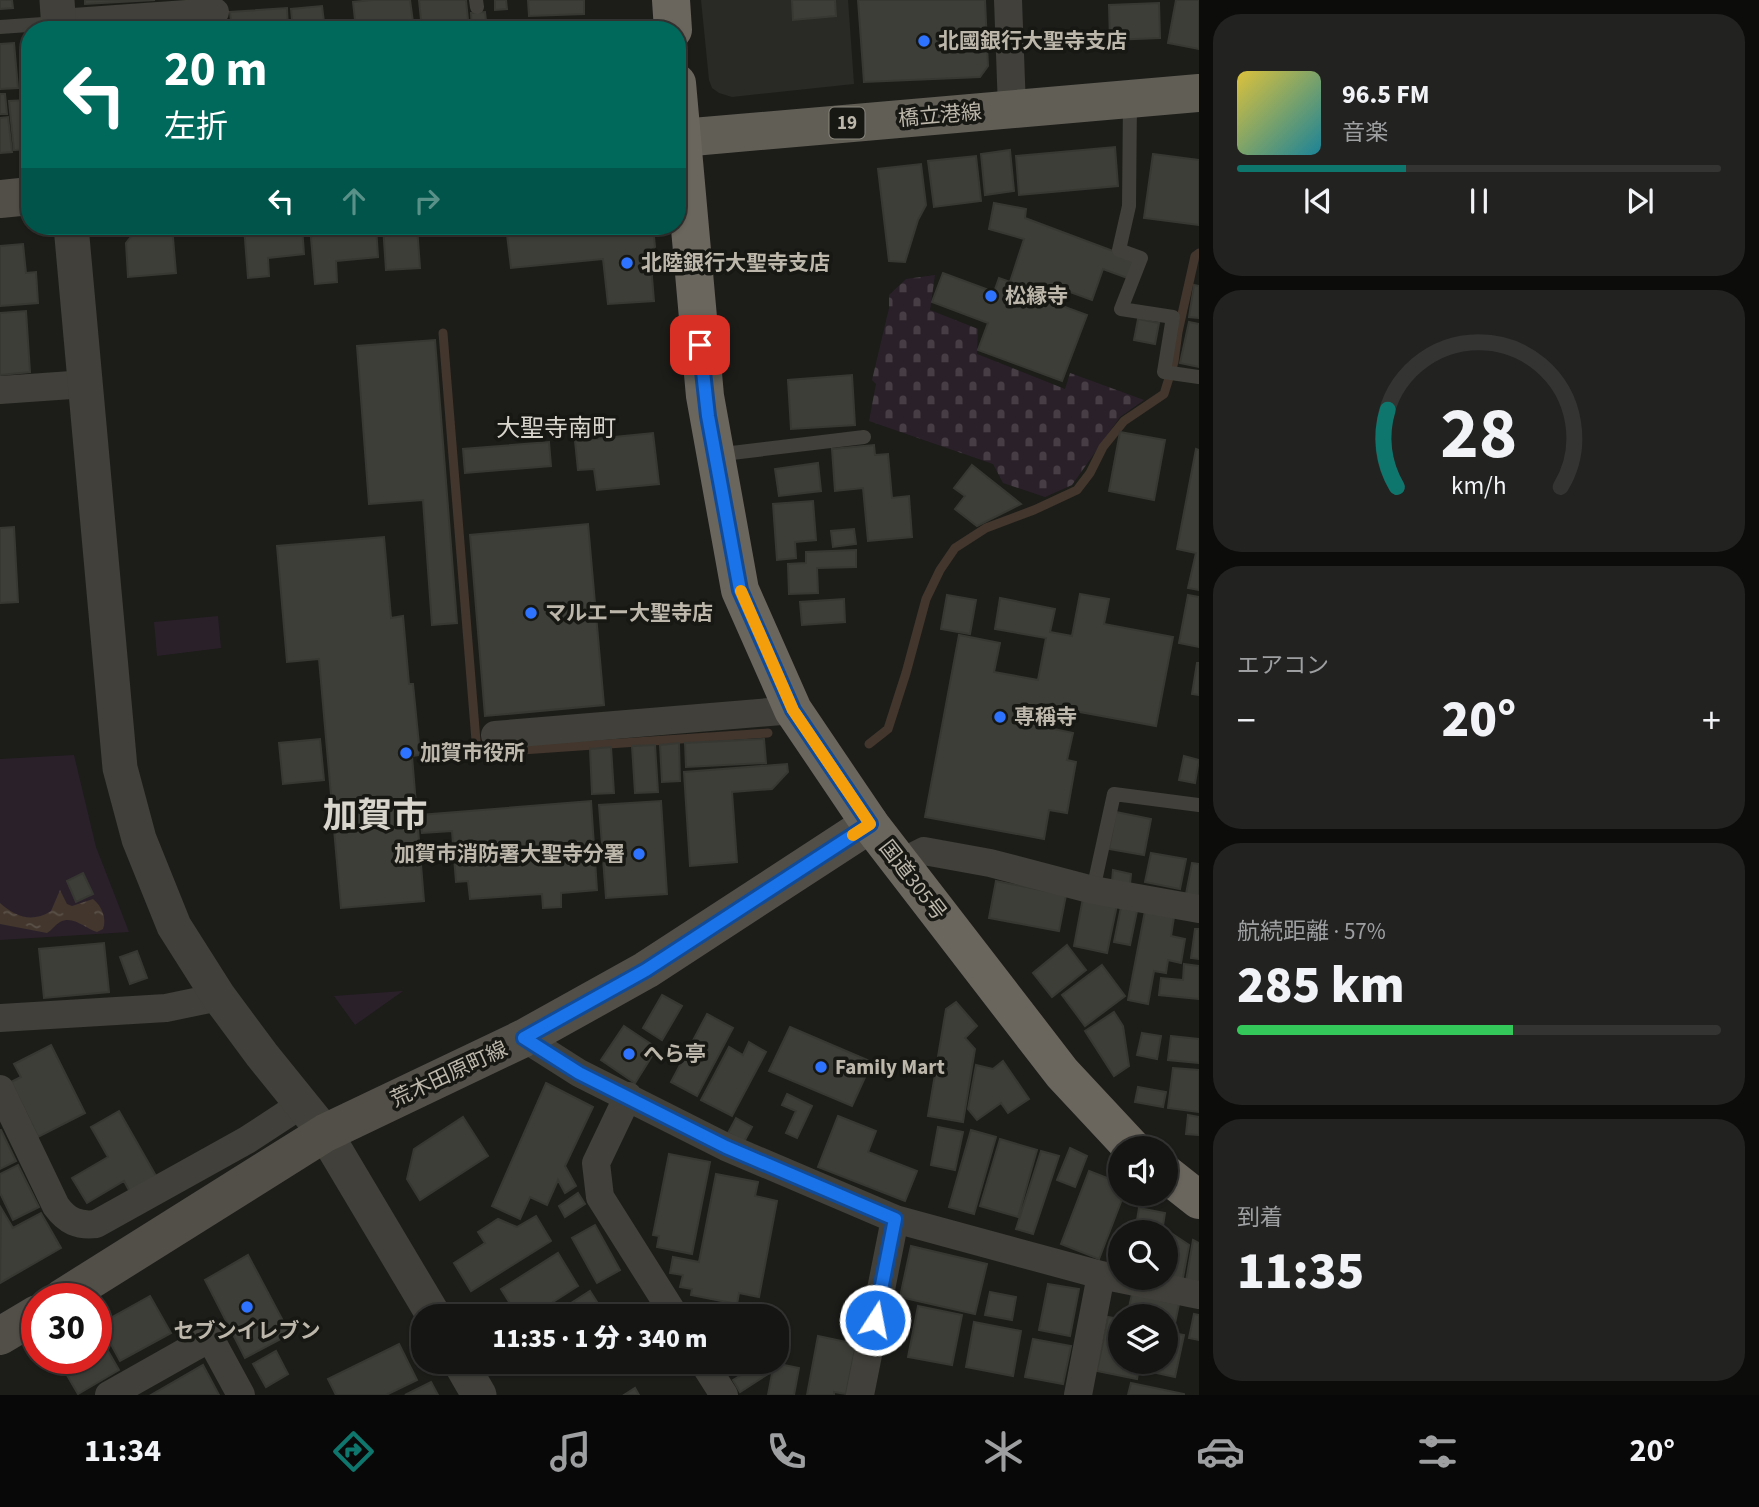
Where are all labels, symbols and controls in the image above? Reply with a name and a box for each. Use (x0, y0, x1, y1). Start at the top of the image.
place label: 北國銀行大聖寺支店 (938, 26, 1127, 56)
marker: 北國銀行大聖寺支店 (916, 33, 932, 49)
text: 20 m (164, 35, 268, 105)
icon: left (49, 49, 140, 140)
text: 96.5 FM (1342, 76, 1430, 113)
street label: 橋立港線 (897, 96, 983, 134)
text: 左折 (164, 104, 228, 150)
road number: 19 (830, 108, 864, 139)
text: 音楽 (1342, 116, 1388, 149)
icon: left (262, 182, 300, 220)
icon: ahead (335, 182, 373, 220)
icon: right (408, 182, 446, 220)
icon: previous (1299, 182, 1337, 220)
icon: pause (1460, 182, 1498, 220)
icon: next (1621, 182, 1659, 220)
place label: 北陸銀行大聖寺支店 (641, 248, 830, 278)
marker: 北陸銀行大聖寺支店 (619, 255, 635, 271)
place label: 松縁寺 (1005, 281, 1068, 311)
marker: 松縁寺 (983, 288, 999, 304)
pin (670, 315, 730, 375)
icon: arrive (681, 326, 719, 364)
text: 28 (1441, 383, 1517, 487)
district label: 大聖寺南町 (496, 411, 616, 446)
text: km/h (1451, 468, 1507, 504)
place label: マルエー大聖寺店 (545, 598, 713, 628)
marker: マルエー大聖寺店 (523, 605, 539, 621)
text: エアコン (1237, 649, 1329, 682)
text: 20° (1442, 683, 1516, 757)
text: − (1237, 694, 1256, 748)
text: + (1702, 694, 1721, 748)
place label: 専稱寺 (1014, 702, 1077, 732)
marker: 専稱寺 (992, 709, 1008, 725)
place label: 加賀市役所 (420, 738, 525, 768)
marker: 加賀市役所 (398, 745, 414, 761)
district label: 加賀市 (322, 791, 428, 841)
street label: 国道305号 (872, 834, 954, 926)
place label: 加賀市消防署大聖寺分署 (394, 839, 625, 869)
marker: 加賀市消防署大聖寺分署 (631, 846, 647, 862)
text: 航続距離 · 57% (1237, 915, 1386, 948)
text: 285 km (1237, 949, 1405, 1023)
street label: 荒木田原町線 (386, 1034, 512, 1114)
place label: へら亭 (643, 1039, 706, 1069)
marker: へら亭 (621, 1046, 637, 1062)
place label: Family Mart (835, 1052, 945, 1082)
marker: Family Mart (813, 1059, 829, 1075)
map controls (1108, 1136, 1178, 1374)
button: sound (1108, 1136, 1178, 1206)
text: 到着 (1237, 1201, 1283, 1234)
button: search (1108, 1220, 1178, 1290)
text: 11:35 (1237, 1235, 1364, 1309)
speed limit sign: 30 (21, 1283, 112, 1374)
position arrow (838, 1283, 912, 1357)
marker: セブンイレブン (239, 1299, 255, 1315)
button: layers (1108, 1304, 1178, 1374)
place label: セブンイレブン (174, 1316, 321, 1346)
text: 11:35 · 1 分 · 340 m (493, 1320, 707, 1357)
icon: directions (329, 1427, 378, 1476)
icon: music (546, 1427, 595, 1476)
icon: phone (762, 1427, 811, 1476)
icon: climate (979, 1427, 1028, 1476)
icon: car (1196, 1427, 1245, 1476)
icon: filters (1413, 1427, 1462, 1476)
text: 11:34 (84, 1428, 161, 1474)
text: 20° (1630, 1428, 1675, 1474)

